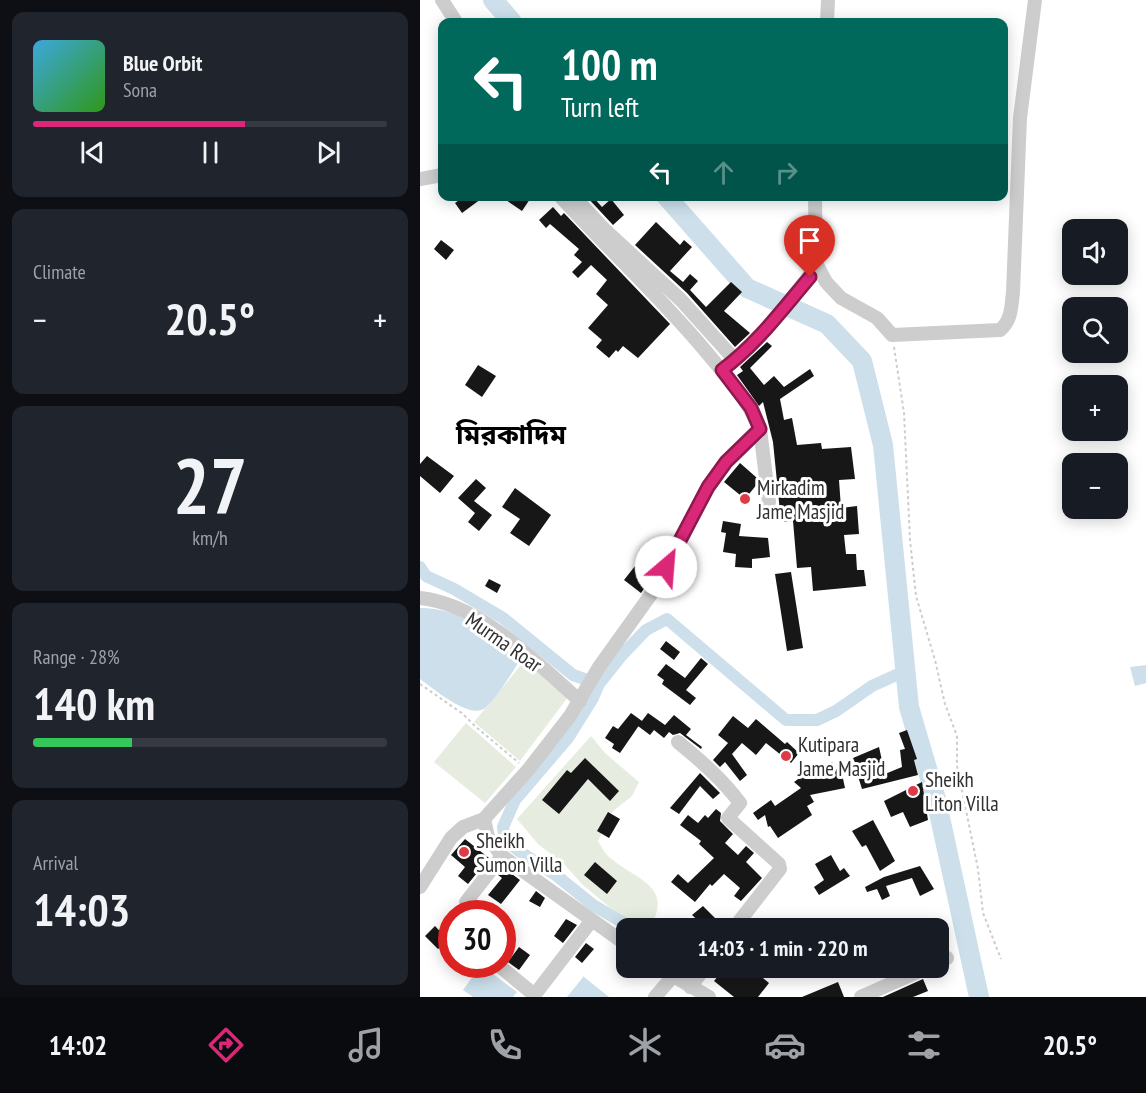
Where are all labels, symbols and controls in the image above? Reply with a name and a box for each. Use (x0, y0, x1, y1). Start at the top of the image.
text: 100 m (561, 37, 658, 92)
icon: left (462, 42, 540, 120)
text: Blue Orbit (123, 49, 202, 77)
text: Sona (123, 77, 157, 103)
text: Turn left (561, 90, 639, 124)
icon: previous (76, 136, 109, 169)
icon: pause (194, 136, 227, 169)
icon: next (312, 136, 345, 169)
icon: left (644, 156, 677, 189)
icon: ahead (707, 156, 740, 189)
icon: right (770, 156, 803, 189)
pin (784, 215, 835, 277)
map controls (1062, 219, 1128, 519)
button: sound (1062, 219, 1128, 285)
icon: arrive (793, 224, 826, 257)
text: Climate (33, 259, 86, 285)
text: 20.5° (165, 289, 255, 347)
button: search (1062, 297, 1128, 363)
text: − (33, 298, 47, 341)
text: + (373, 298, 387, 341)
button: + (1062, 375, 1128, 441)
district label: মিরকাদিম (455, 417, 567, 451)
text: 27 (173, 435, 247, 536)
button: − (1062, 453, 1128, 519)
place label: Mirkadim Jame Masjid (756, 474, 844, 525)
marker: Mirkadim Jame Masjid (738, 492, 752, 506)
text: km/h (192, 525, 228, 551)
position arrow (634, 535, 698, 599)
street label: Murma Roar (461, 606, 548, 678)
text: Range · 28% (33, 644, 120, 670)
text: 140 km (33, 674, 155, 732)
place label: Kutipara Jame Masjid (797, 731, 885, 782)
marker: Kutipara Jame Masjid (779, 749, 793, 763)
place label: Sheikh Liton Villa (925, 766, 999, 817)
marker: Sheikh Liton Villa (906, 784, 920, 798)
place label: Sheikh Sumon Villa (476, 827, 562, 878)
marker: Sheikh Sumon Villa (457, 845, 471, 859)
text: Arrival (33, 850, 78, 876)
text: 14:03 (33, 880, 130, 938)
speed limit sign: 30 (438, 900, 516, 978)
text: 14:03 · 1 min · 220 m (697, 934, 868, 962)
icon: directions (205, 1024, 247, 1066)
icon: music (345, 1024, 387, 1066)
icon: phone (484, 1024, 526, 1066)
icon: climate (624, 1024, 666, 1066)
icon: car (764, 1024, 806, 1066)
icon: filters (903, 1024, 945, 1066)
text: 14:02 (49, 1028, 107, 1062)
text: 20.5° (1043, 1028, 1097, 1062)

